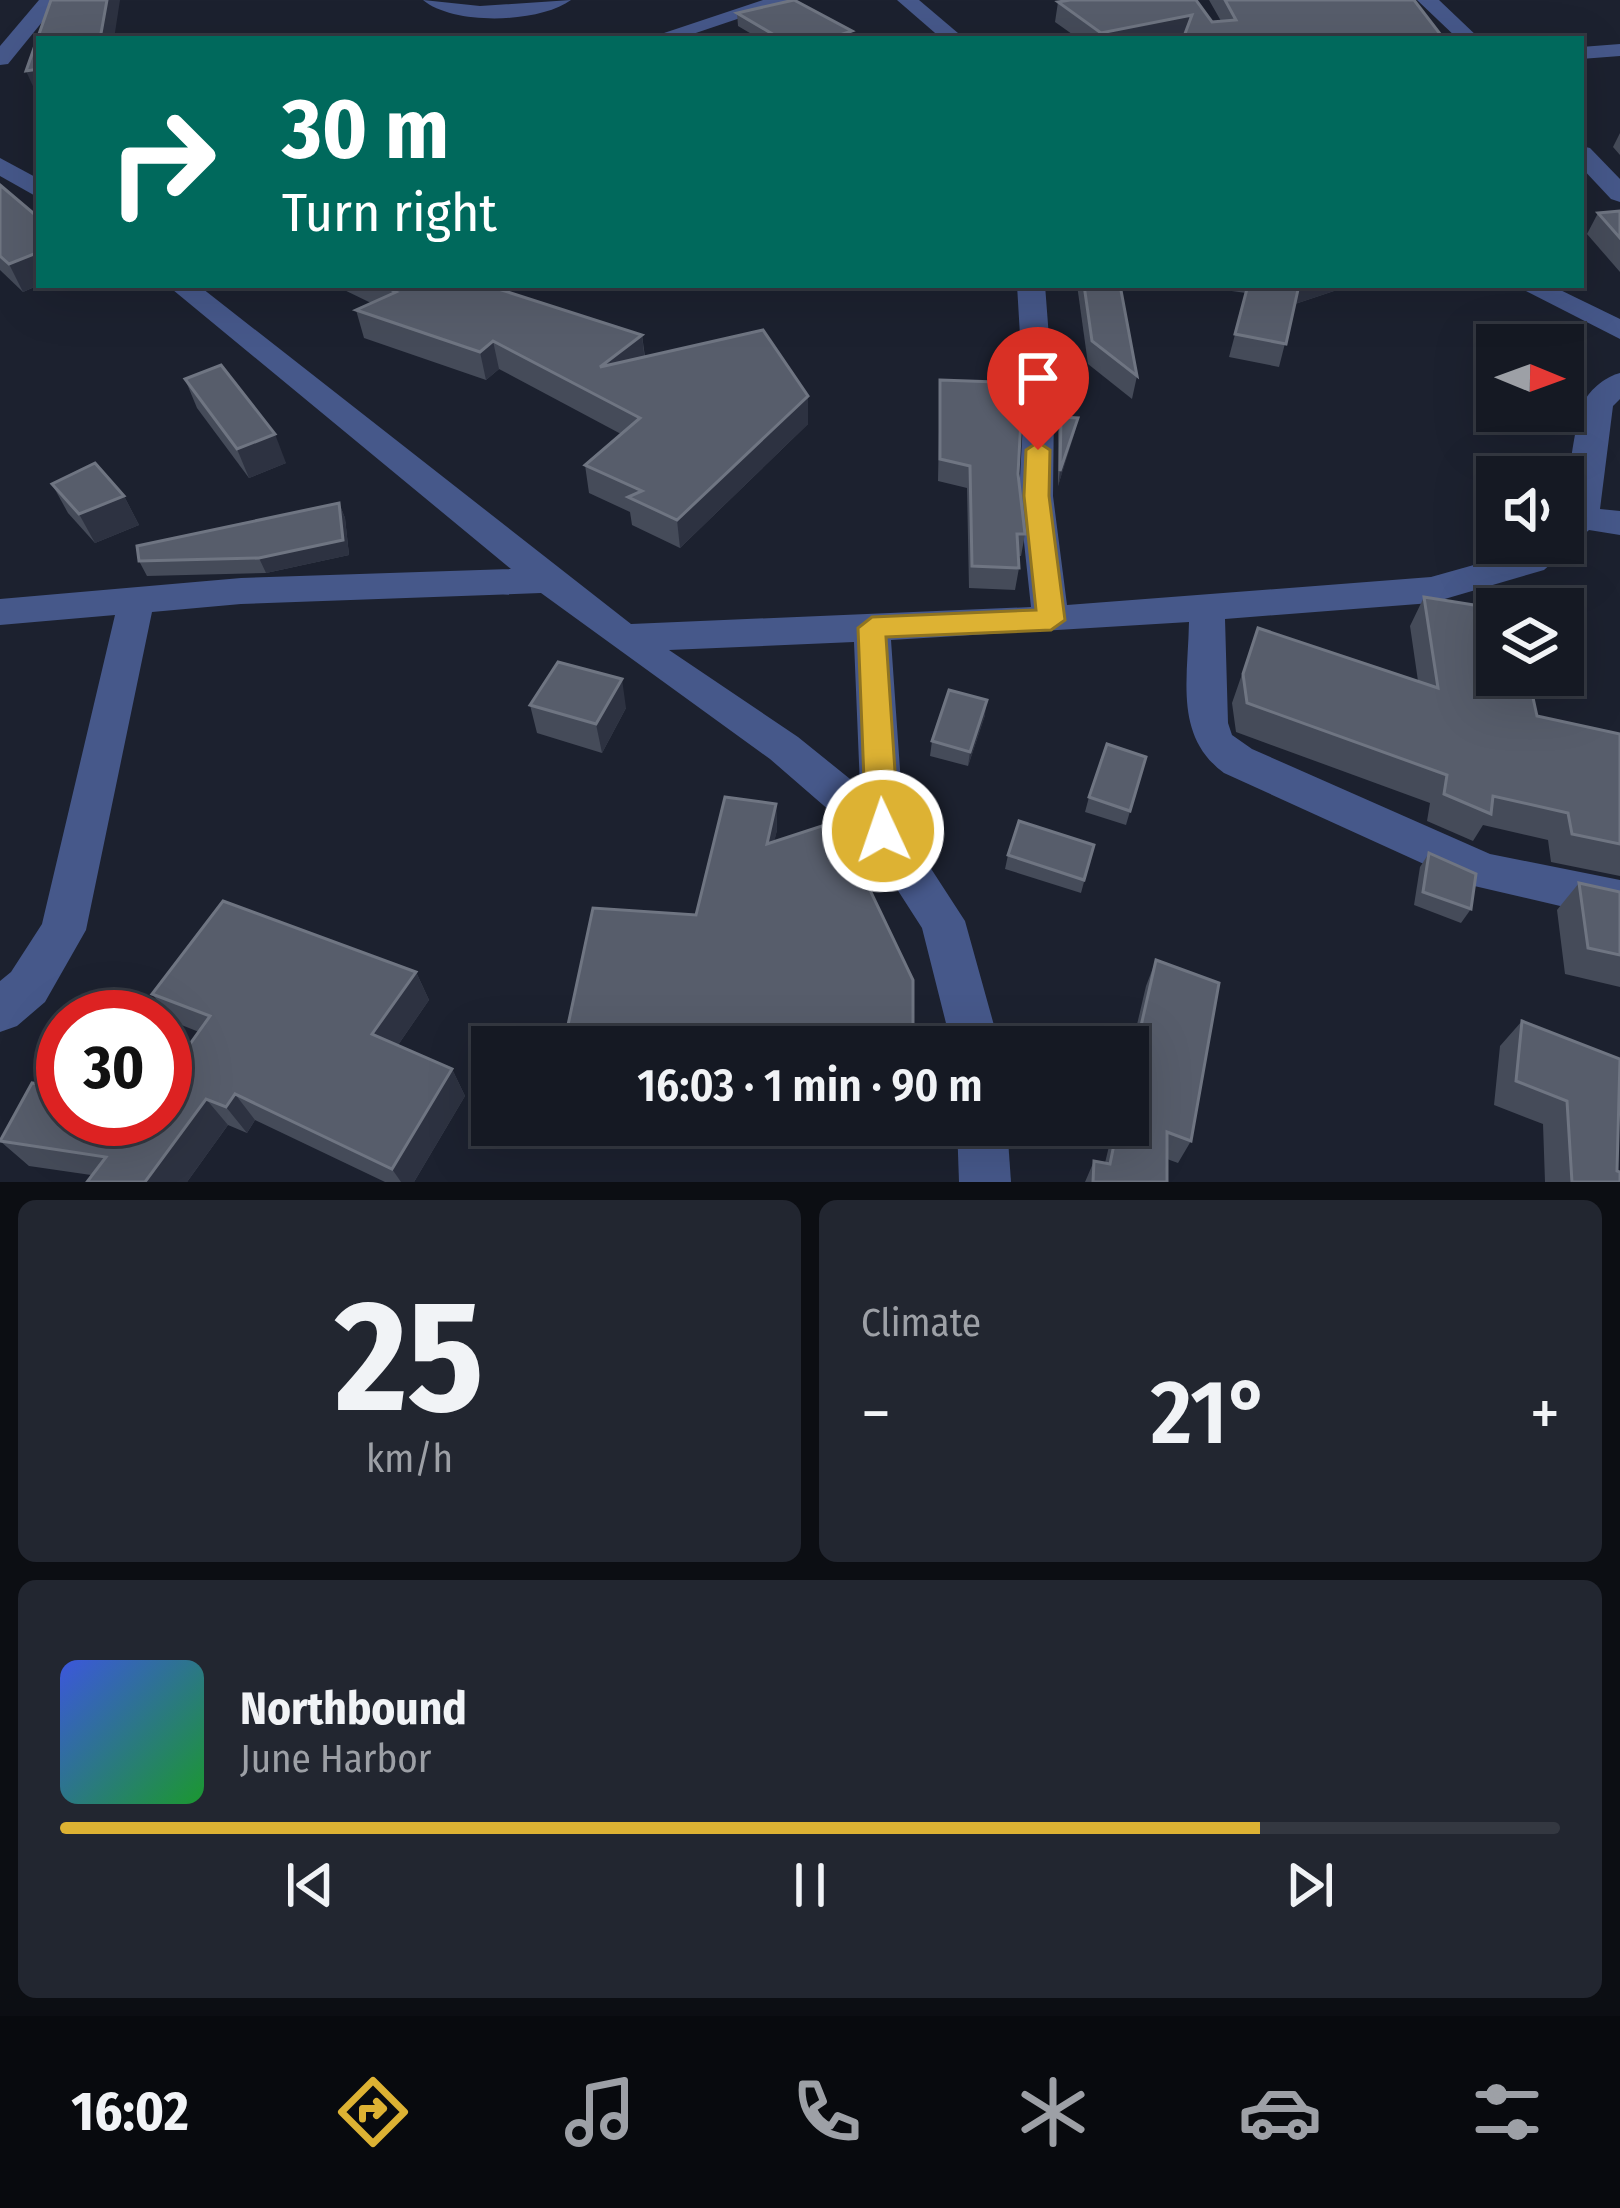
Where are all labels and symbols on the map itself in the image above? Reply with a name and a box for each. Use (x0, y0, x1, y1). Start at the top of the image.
north arrow (1476, 324, 1584, 432)
pin (987, 327, 1089, 450)
position arrow (820, 768, 946, 894)
speed limit sign: 30 (36, 990, 192, 1146)

